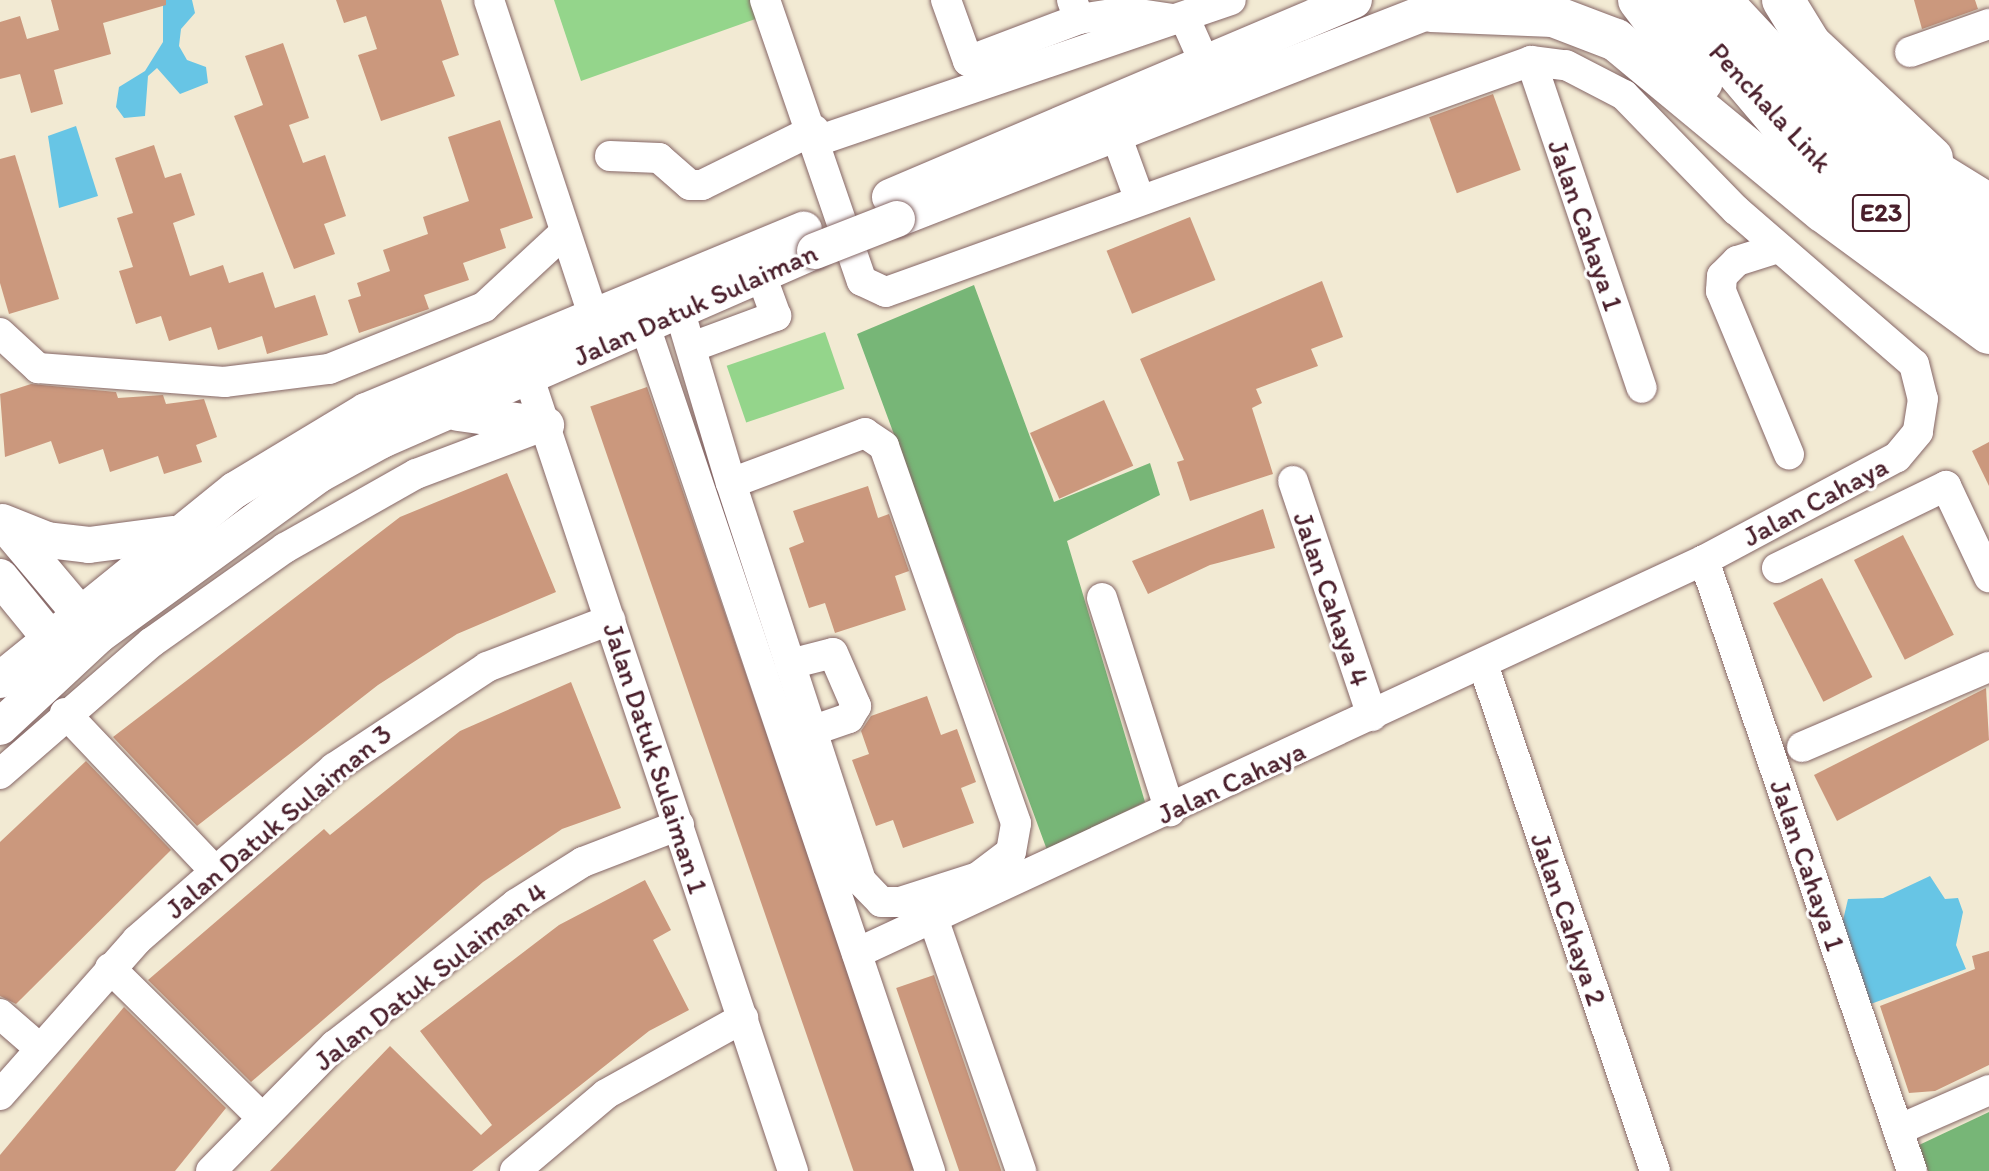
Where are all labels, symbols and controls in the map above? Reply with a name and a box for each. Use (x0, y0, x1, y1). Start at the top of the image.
street label: Penchala Link (1702, 35, 1840, 179)
street label: Jalan Cahaya 1 (1541, 135, 1631, 315)
road number: E23 (1851, 191, 1911, 235)
street label: Jalan Datuk Sulaiman (568, 235, 822, 373)
street label: Jalan Cahaya (1737, 449, 1893, 553)
street label: Jalan Cahaya 4 (1286, 507, 1378, 691)
street label: Jalan Datuk Sulaiman 1 (596, 619, 716, 897)
street label: Jalan Datuk Sulaiman 3 (158, 717, 398, 925)
street label: Jalan Cahaya (1152, 733, 1310, 831)
street label: Jalan Cahaya 1 (1763, 775, 1853, 955)
street label: Jalan Cahaya 2 (1524, 828, 1614, 1010)
street label: Jalan Datuk Sulaiman 4 (307, 875, 553, 1077)

